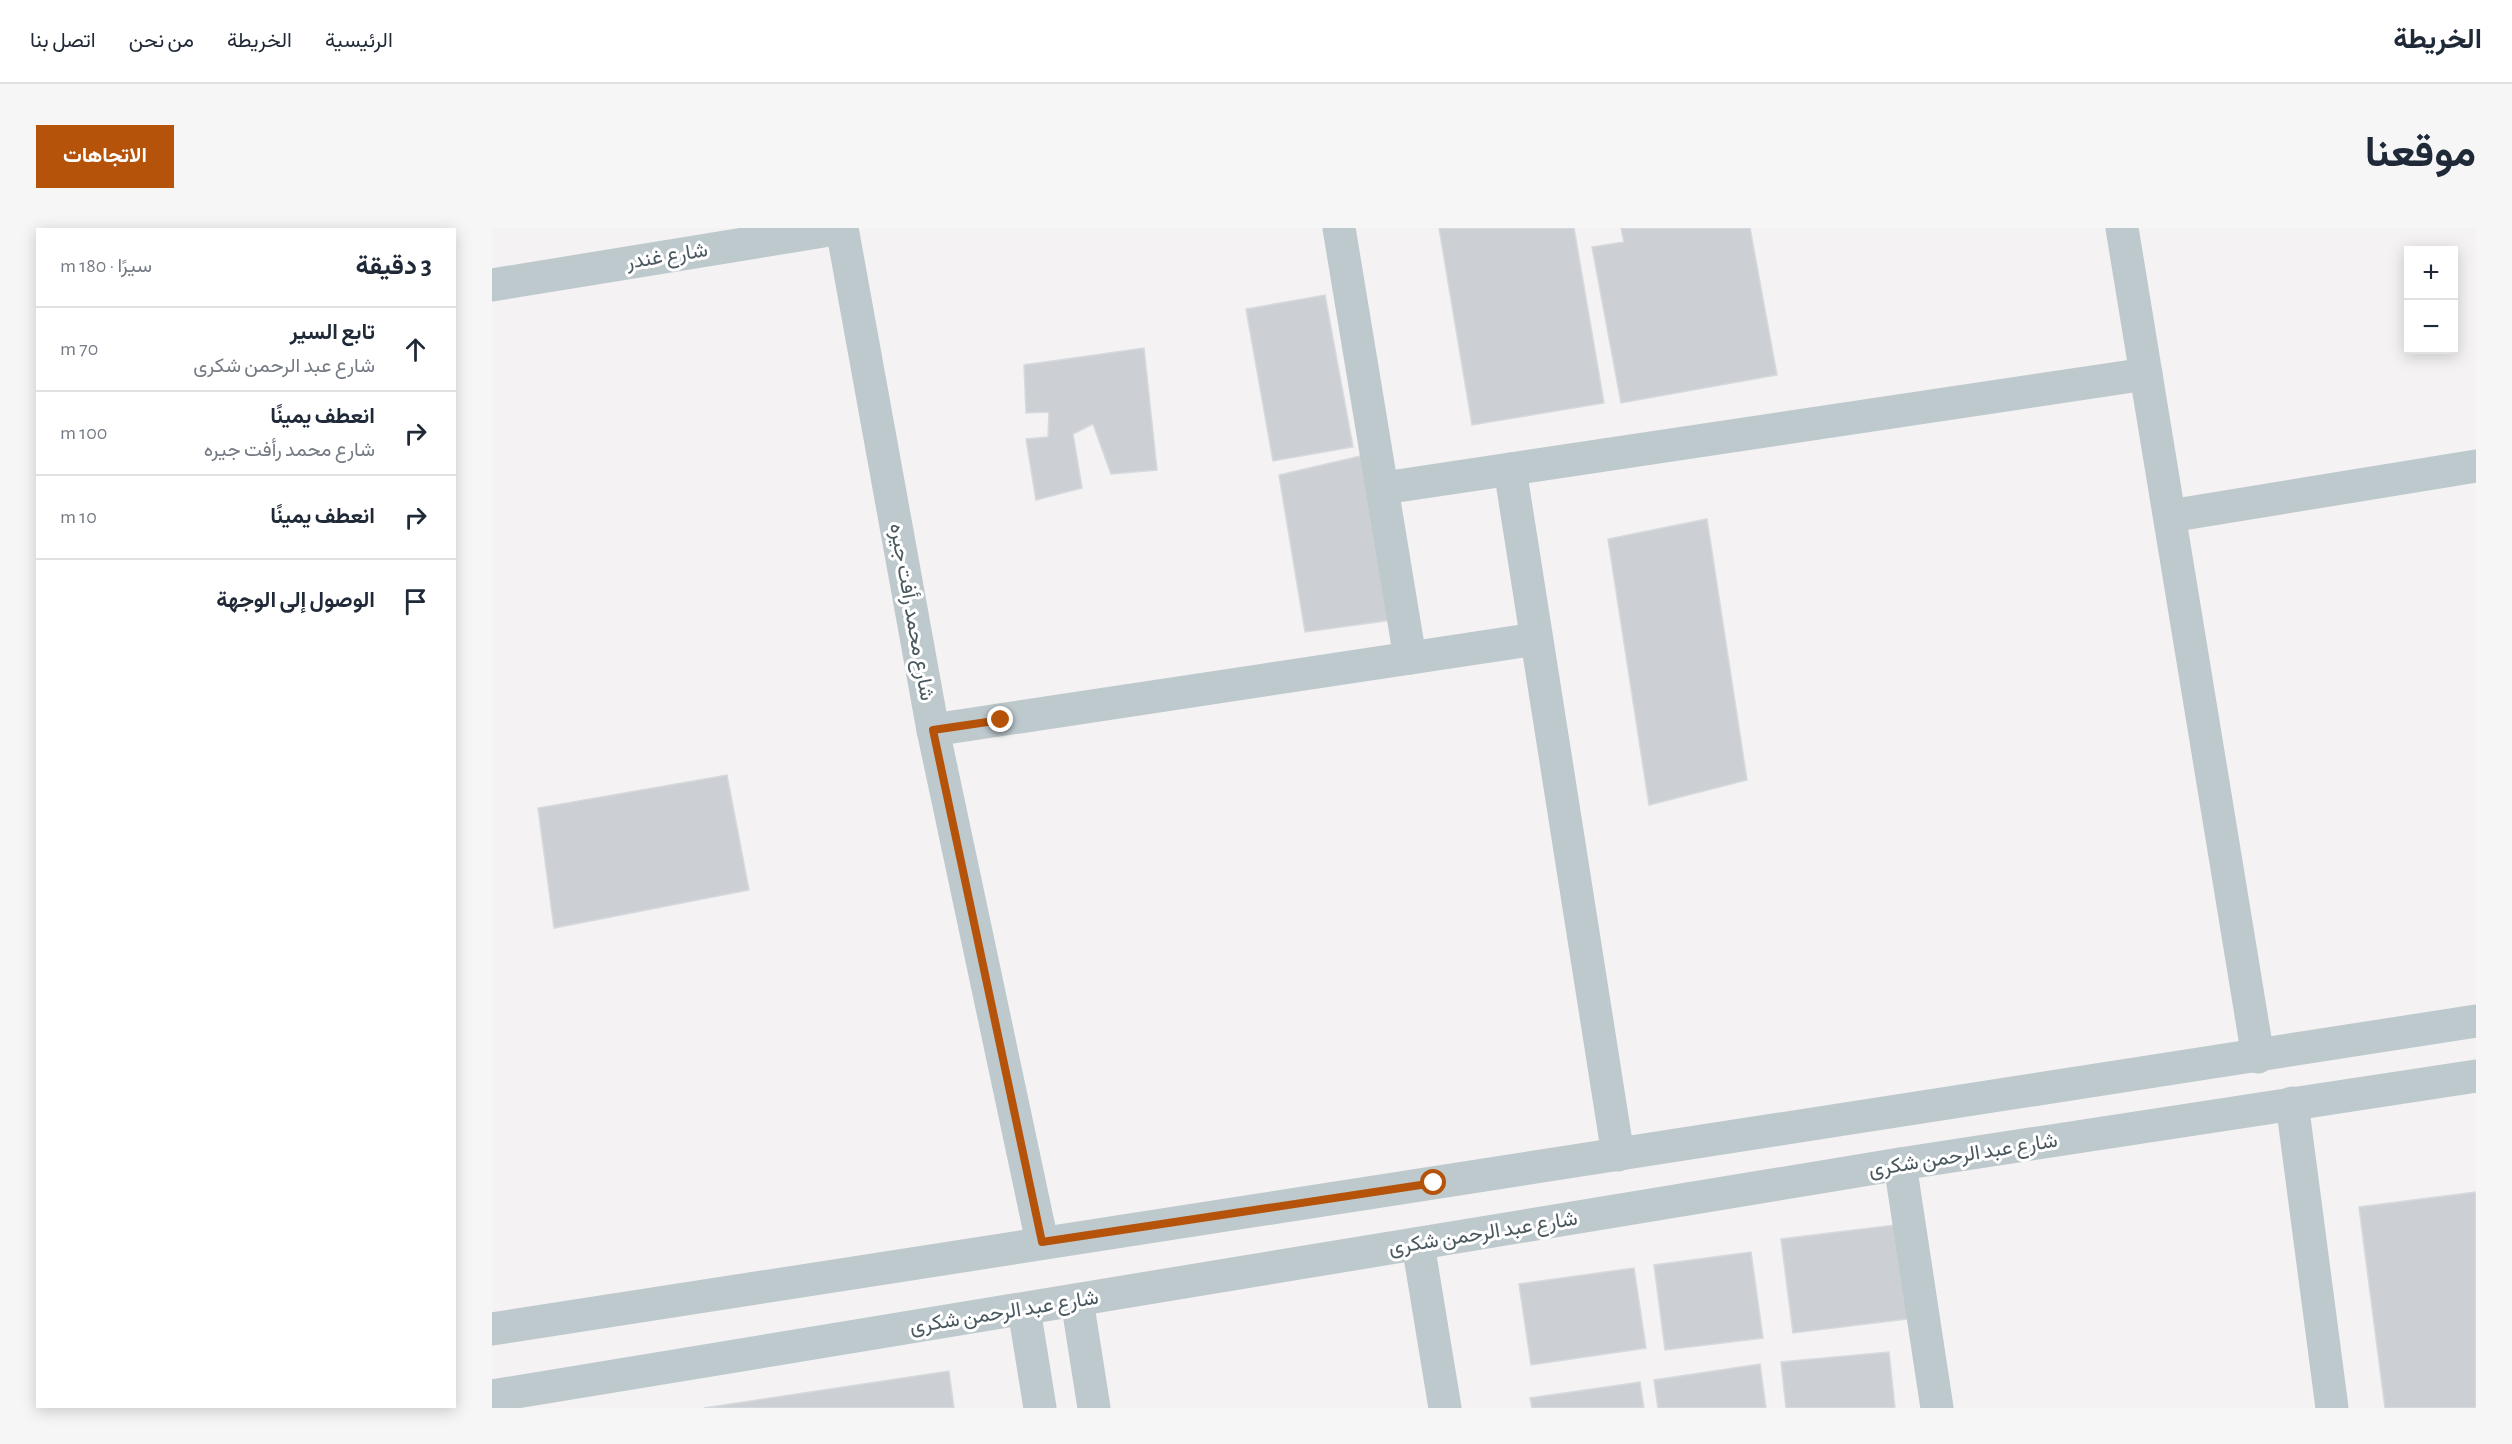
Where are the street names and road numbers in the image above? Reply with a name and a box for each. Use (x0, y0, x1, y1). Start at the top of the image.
street label: شارع غندر (624, 239, 710, 276)
street label: شارع محمد رأفت جيره (883, 521, 939, 703)
street label: شارع عبد الرحمن شكرى (1867, 1130, 2059, 1183)
street label: شارع عبد الرحمن شكرى (1387, 1208, 1579, 1261)
street label: شارع عبد الرحمن شكرى (908, 1287, 1100, 1340)

